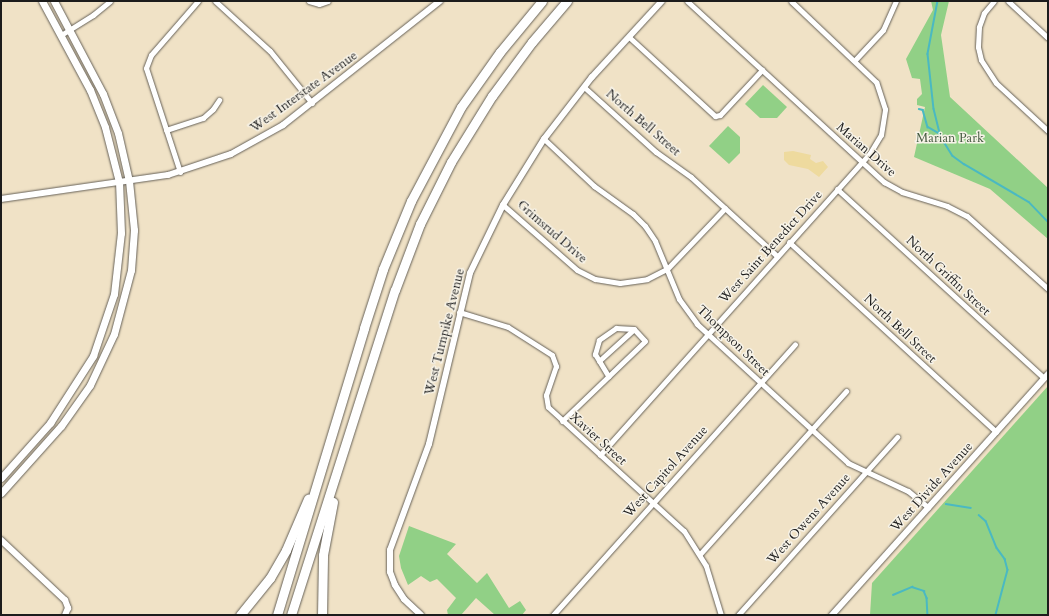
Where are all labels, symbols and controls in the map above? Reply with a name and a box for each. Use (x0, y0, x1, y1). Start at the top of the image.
street label: West Interstate Avenue (247, 48, 361, 136)
street label: North Bell Street (603, 86, 683, 160)
street label: Marian Drive (833, 120, 899, 180)
park label: Marian Park (916, 130, 984, 146)
street label: West Saint Benedict Drive (716, 187, 826, 307)
street label: Grimsrud Drive (514, 197, 590, 267)
street label: North Griffin Street (903, 233, 993, 319)
street label: West Turnpike Avenue (422, 267, 468, 397)
street label: North Bell Street (860, 291, 940, 367)
street label: Thompson Street (693, 302, 773, 380)
street label: Xavier Street (566, 409, 630, 469)
street label: West Capitol Avenue (621, 423, 711, 521)
street label: West Divide Avenue (888, 439, 976, 535)
street label: West Owens Avenue (764, 470, 854, 568)

